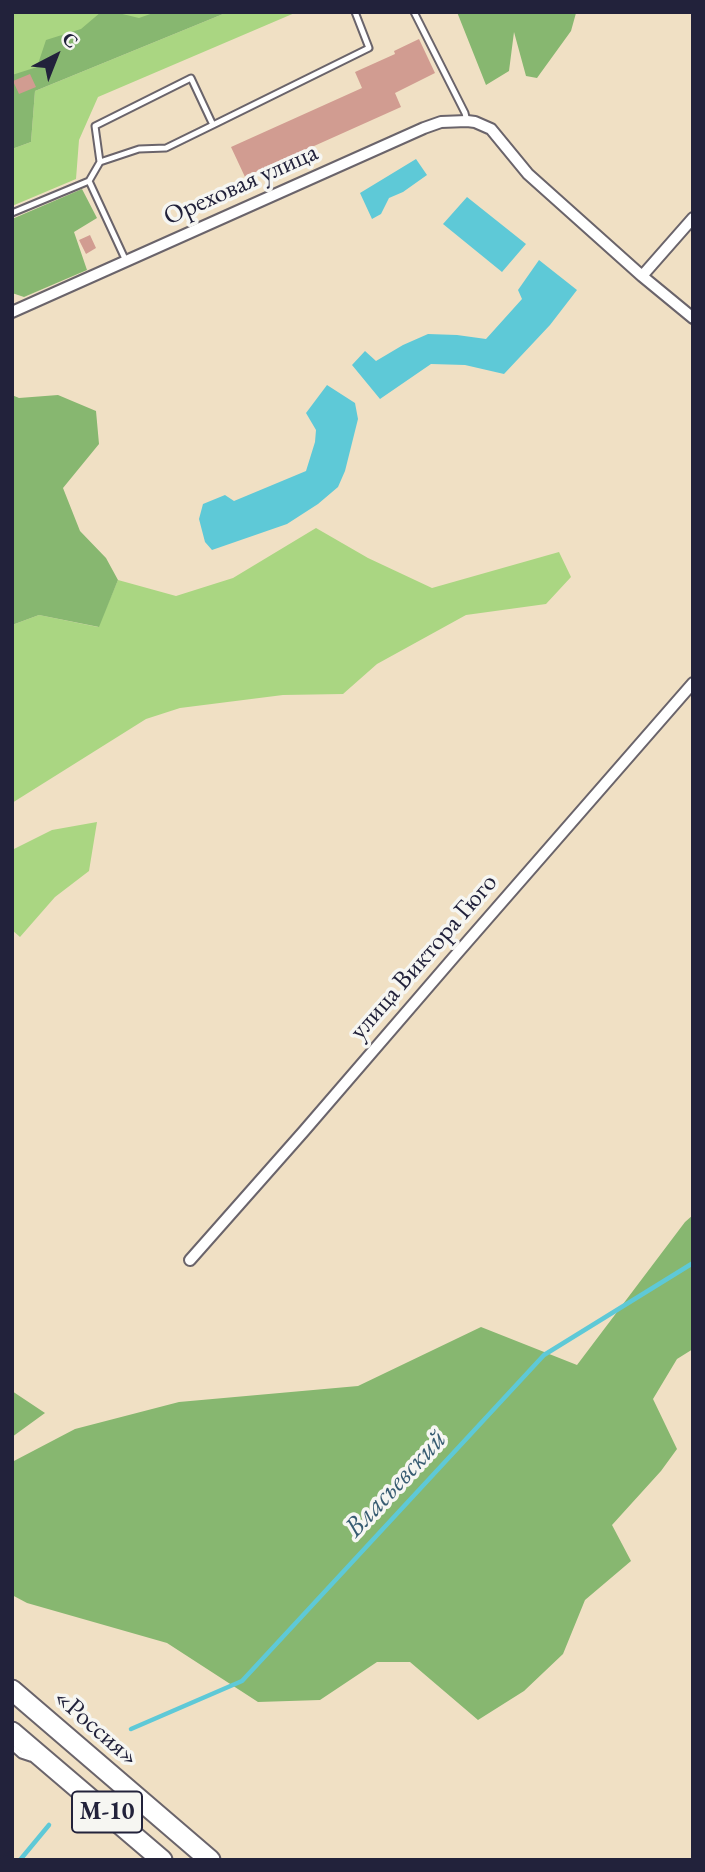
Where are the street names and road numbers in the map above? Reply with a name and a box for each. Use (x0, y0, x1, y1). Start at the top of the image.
street label: Ореховая улица (159, 137, 323, 233)
street label: улица Виктора Гюго (344, 868, 504, 1046)
street label: «Россия» (47, 1683, 145, 1773)
road number: М-10 (72, 1792, 142, 1832)

